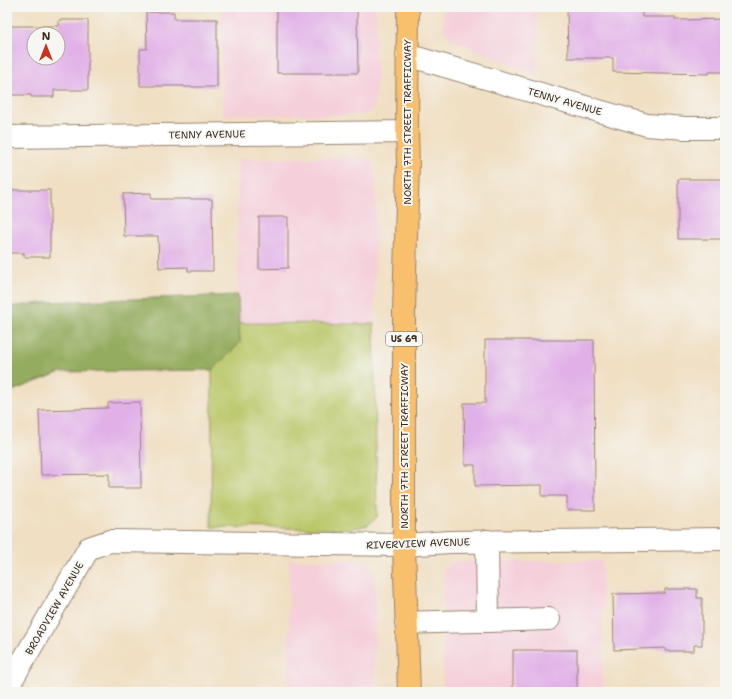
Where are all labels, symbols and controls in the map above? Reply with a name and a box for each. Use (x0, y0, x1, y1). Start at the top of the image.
north arrow (26, 26, 66, 66)
text: N (42, 29, 51, 44)
street label: NORTH 7TH STREET TRAFFICWAY (401, 39, 414, 205)
street label: TENNY AVENUE (526, 85, 604, 118)
street label: TENNY AVENUE (169, 127, 246, 142)
road number: US 69 (386, 332, 422, 346)
street label: NORTH 7TH STREET TRAFFICWAY (398, 363, 411, 529)
street label: RIVERVIEW AVENUE (366, 535, 470, 552)
street label: BROADVIEW AVENUE (22, 559, 86, 657)

